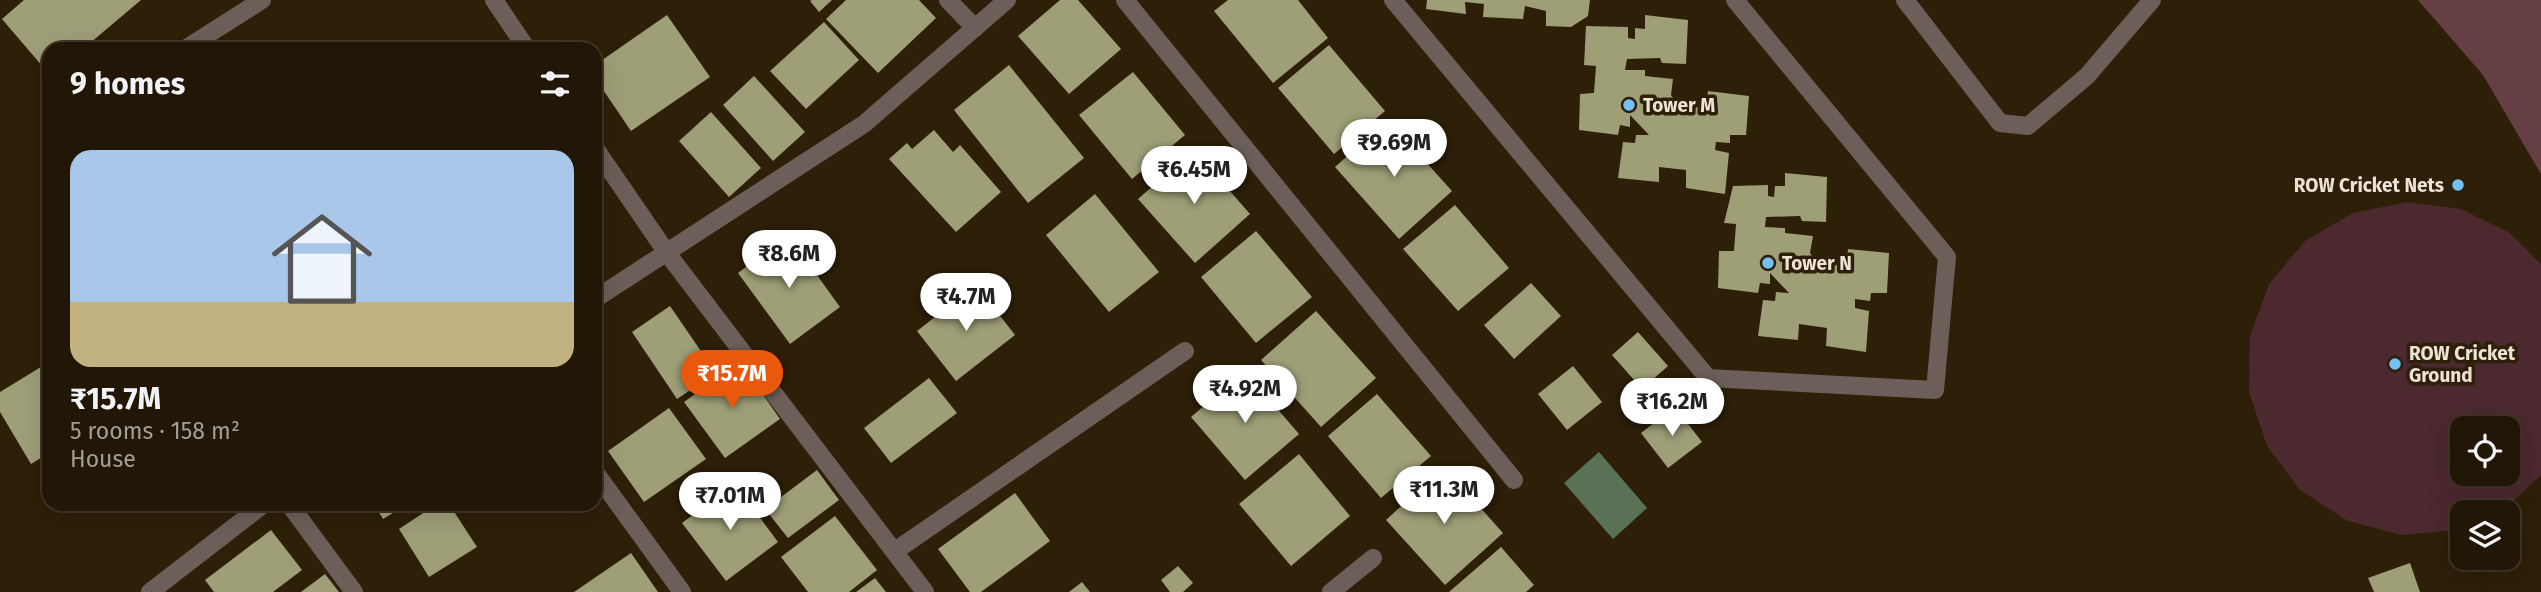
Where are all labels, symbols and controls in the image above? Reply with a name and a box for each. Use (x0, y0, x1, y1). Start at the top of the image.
icon: filters (536, 65, 574, 103)
text: 9 homes (70, 66, 185, 102)
place label: Tower M (1643, 94, 1715, 117)
marker: Tower M (1621, 97, 1637, 113)
pin: ₹9.69M (1337, 120, 1451, 179)
text: ₹9.69M (1357, 128, 1431, 156)
pin: ₹6.45M (1137, 146, 1251, 206)
text: ₹6.45M (1157, 155, 1231, 183)
place label: ROW Cricket Nets (2294, 174, 2444, 197)
marker: ROW Cricket Nets (2450, 177, 2466, 193)
icon: home (259, 196, 385, 322)
pin: ₹8.6M (740, 230, 838, 290)
text: ₹8.6M (758, 239, 820, 267)
place label: Tower N (1782, 252, 1852, 275)
marker: Tower N (1760, 255, 1776, 271)
pin: ₹4.7M (917, 274, 1015, 333)
text: ₹4.7M (936, 282, 996, 310)
place label: ROW Cricket Ground (2409, 342, 2516, 387)
pin: ₹15.7M (675, 350, 789, 410)
marker: ROW Cricket Ground (2387, 356, 2403, 372)
text: ₹15.7M (697, 359, 767, 387)
pin: ₹4.92M (1188, 366, 1302, 425)
text: ₹4.92M (1209, 374, 1281, 402)
pin: ₹16.2M (1615, 378, 1729, 438)
text: ₹15.7M (70, 381, 161, 417)
text: ₹16.2M (1636, 387, 1708, 415)
map controls (2450, 416, 2520, 570)
button: locate (2450, 416, 2520, 486)
text: 5 rooms · 158 m² (70, 417, 240, 445)
text: House (70, 445, 136, 473)
pin: ₹11.3M (1387, 466, 1501, 526)
pin: ₹7.01M (673, 472, 787, 532)
text: ₹11.3M (1409, 475, 1479, 503)
text: ₹7.01M (695, 481, 765, 509)
button: layers (2450, 500, 2520, 570)

